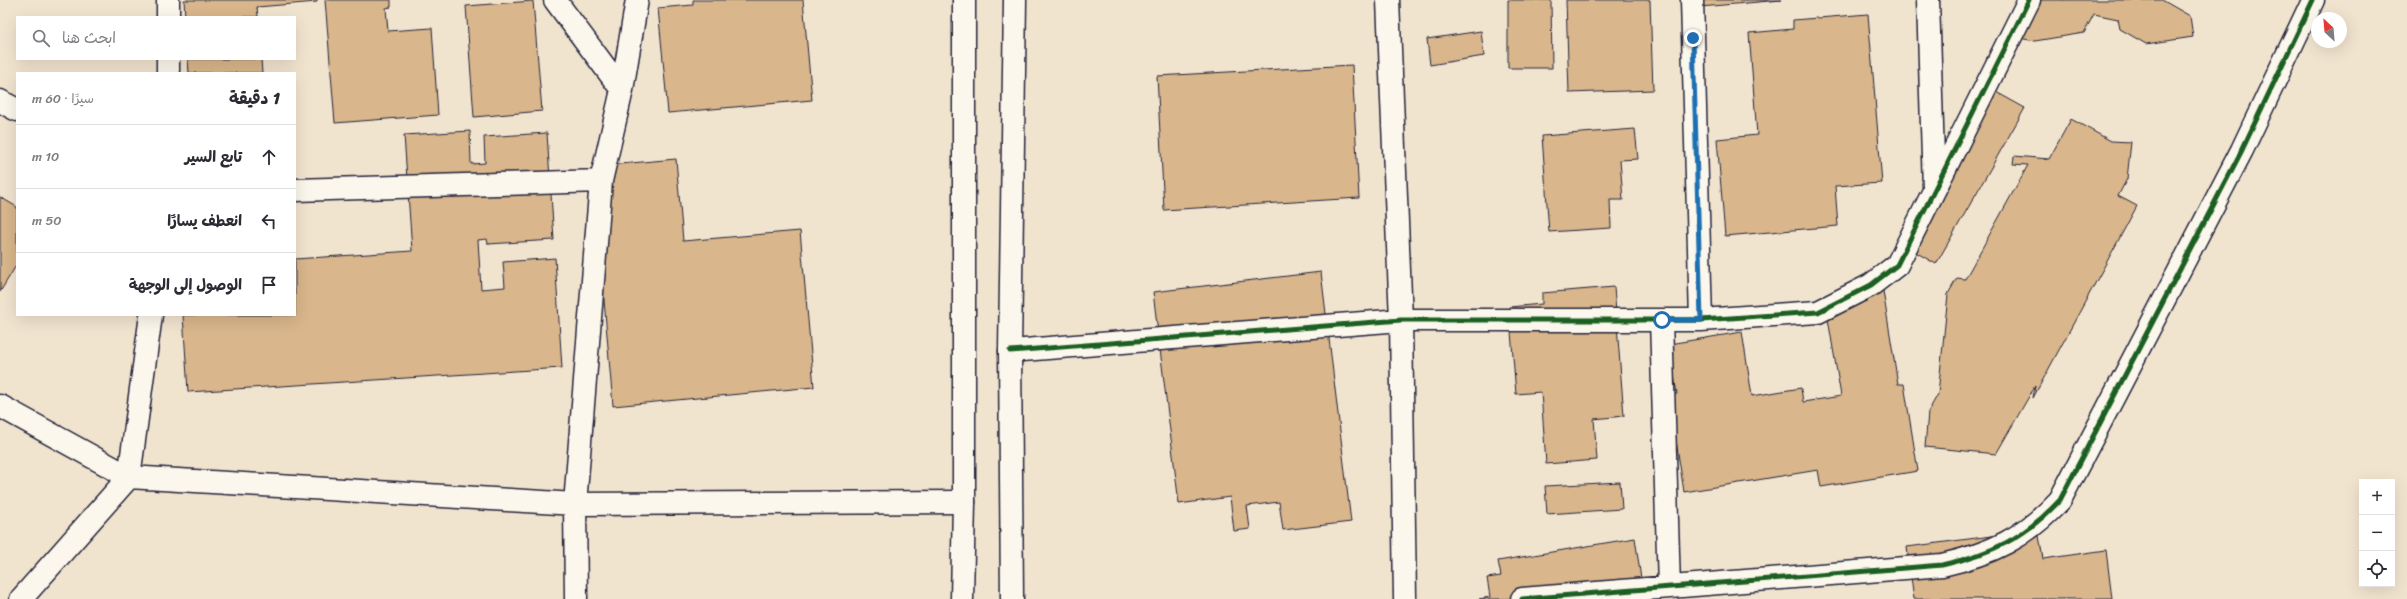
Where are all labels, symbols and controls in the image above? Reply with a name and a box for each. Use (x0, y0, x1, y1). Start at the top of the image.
north arrow (2311, 12, 2347, 48)
search box (16, 16, 296, 60)
text: ابحث هنا (62, 25, 116, 51)
icon: search (30, 27, 52, 49)
route end (1684, 29, 1702, 47)
text: 1 دقيقة (229, 83, 280, 113)
text: سيرًا · 60 m (32, 87, 94, 110)
text: تابع السير (185, 144, 242, 170)
text: 10 m (32, 145, 59, 168)
icon: ahead (258, 146, 280, 168)
text: انعطف يسارًا (167, 208, 242, 234)
text: 50 m (32, 209, 62, 232)
icon: left (258, 210, 280, 232)
text: الوصول إلى الوجهة (129, 272, 242, 298)
icon: arrive (258, 274, 280, 296)
route start (1653, 311, 1671, 329)
map controls (2359, 479, 2395, 587)
button: + (2359, 479, 2395, 515)
button: − (2359, 515, 2395, 551)
button: locate (2359, 551, 2395, 587)

